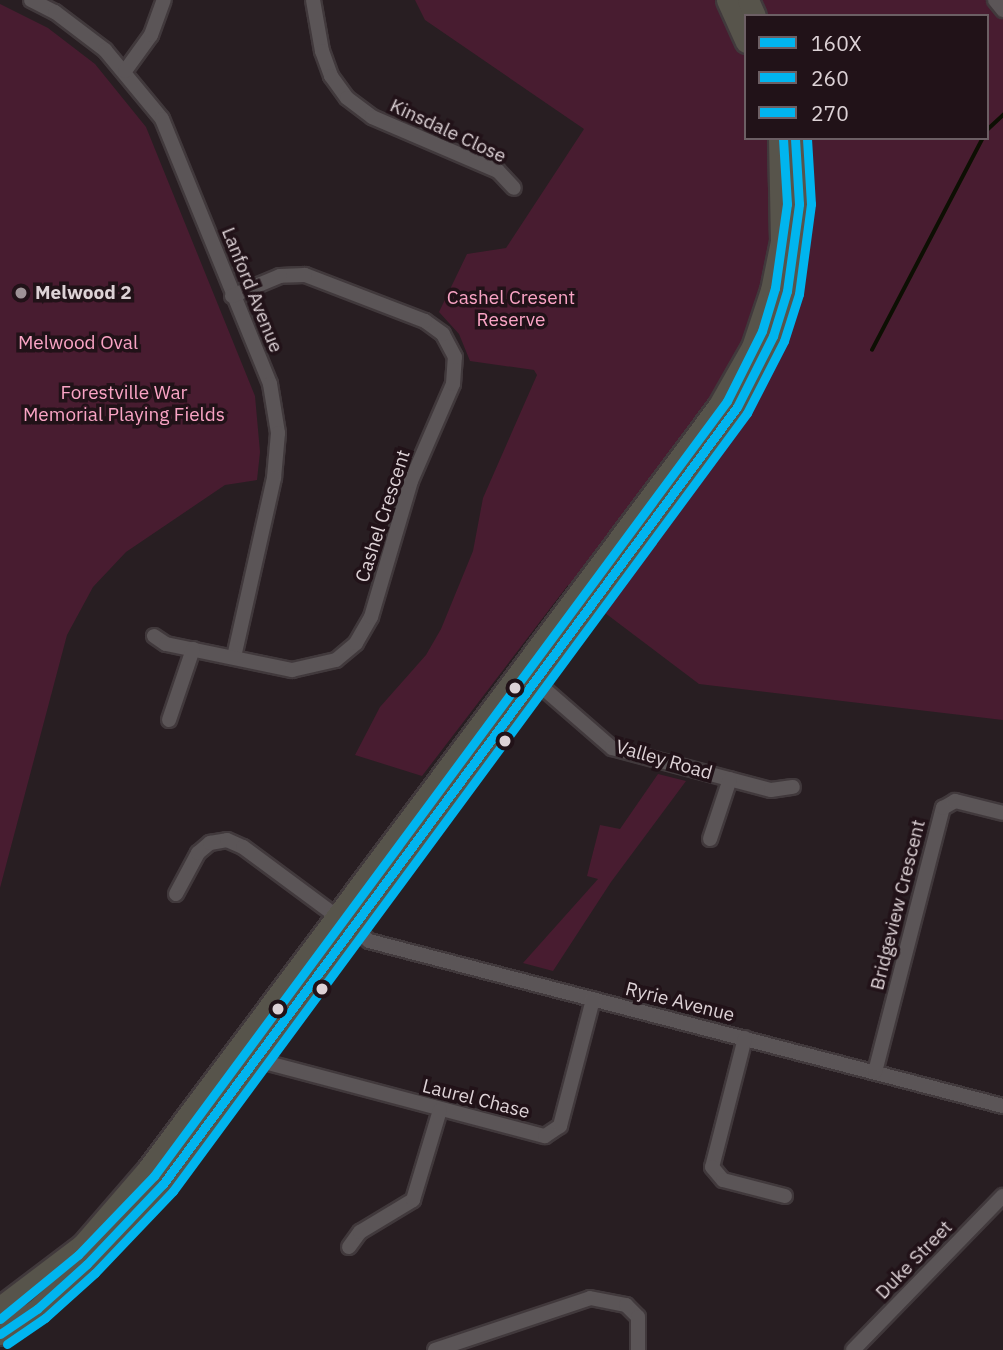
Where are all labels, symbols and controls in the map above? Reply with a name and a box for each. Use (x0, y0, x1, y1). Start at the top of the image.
legend (744, 14, 989, 140)
text: 160X (811, 29, 862, 57)
text: 260 (811, 64, 849, 92)
street label: Kinsdale Close (386, 94, 510, 168)
text: 270 (811, 99, 849, 127)
street label: Lanford Avenue (217, 224, 287, 356)
place label: Melwood 2 (35, 282, 132, 304)
marker: Melwood 2 (13, 285, 29, 301)
park label: Cashel Cresent Reserve (447, 287, 575, 331)
park label: Melwood Oval (18, 332, 138, 354)
park label: Forestville War Memorial Playing Fields (23, 382, 225, 426)
street label: Cashel Crescent (351, 447, 415, 585)
unlabelled marker (508, 681, 522, 695)
unlabelled marker (498, 734, 512, 748)
street label: Valley Road (613, 735, 715, 785)
street label: Bridgeview Crescent (866, 818, 930, 992)
street label: Ryrie Avenue (623, 977, 737, 1027)
unlabelled marker (315, 982, 329, 996)
unlabelled marker (271, 1002, 285, 1016)
street label: Laurel Chase (420, 1075, 532, 1123)
street label: Duke Street (871, 1216, 957, 1304)

